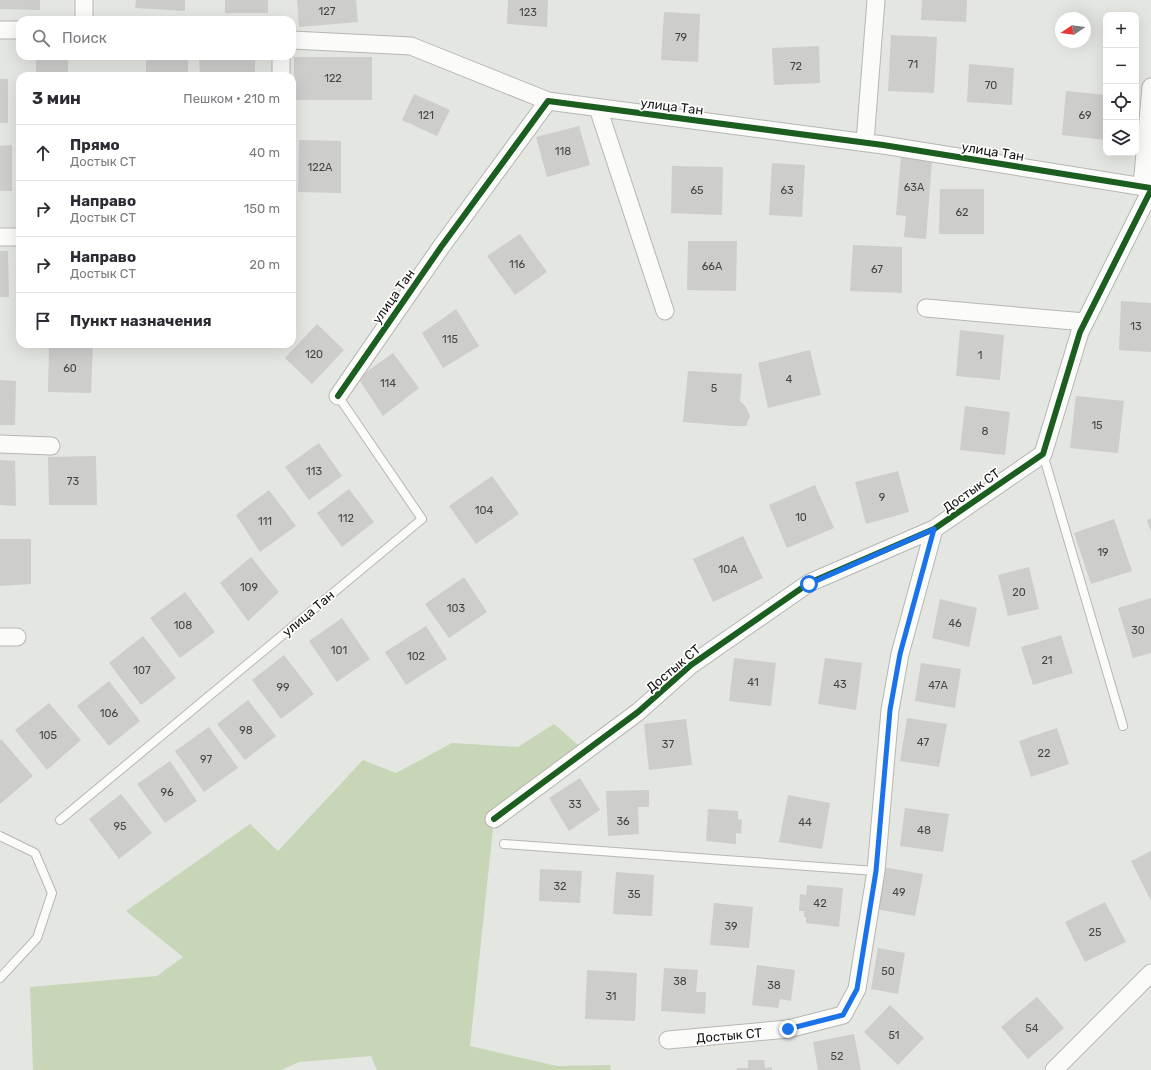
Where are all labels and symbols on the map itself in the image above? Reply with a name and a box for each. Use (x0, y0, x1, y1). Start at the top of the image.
house number: 127 (319, 5, 336, 18)
house number: 123 (519, 6, 537, 19)
north arrow (1055, 12, 1091, 48)
house number: 79 (675, 31, 687, 44)
house number: 71 (908, 58, 918, 71)
house number: 72 (790, 60, 802, 73)
house number: 122 (324, 72, 342, 85)
house number: 70 (985, 79, 997, 92)
street label: улица Тан (640, 95, 704, 118)
house number: 121 (418, 109, 434, 122)
house number: 69 (1078, 109, 1092, 122)
street label: улица Тан (961, 139, 1025, 164)
house number: 118 (555, 145, 571, 158)
house number: 122А (308, 161, 333, 174)
house number: 63А (904, 181, 925, 194)
house number: 65 (690, 184, 704, 197)
house number: 63 (780, 184, 794, 197)
house number: 62 (955, 206, 969, 219)
house number: 116 (509, 258, 525, 271)
house number: 66А (702, 260, 723, 273)
house number: 67 (871, 263, 883, 276)
street label: улица Тан (369, 266, 418, 326)
house number: 13 (1130, 320, 1142, 333)
house number: 115 (442, 333, 458, 346)
house number: 120 (305, 348, 323, 361)
house number: 1 (978, 349, 982, 362)
house number: 60 (63, 362, 77, 375)
house number: 4 (786, 373, 793, 386)
house number: 114 (380, 377, 396, 390)
house number: 5 (711, 382, 718, 395)
house number: 15 (1091, 419, 1103, 432)
house number: 8 (982, 425, 989, 438)
house number: 113 (306, 465, 322, 478)
street label: Достык СТ (940, 465, 1003, 515)
house number: 73 (67, 475, 80, 488)
house number: 9 (879, 491, 885, 504)
house number: 104 (475, 504, 493, 517)
house number: 10 (795, 511, 807, 524)
house number: 112 (338, 512, 354, 525)
house number: 111 (258, 515, 272, 528)
house number: 19 (1097, 546, 1109, 559)
house number: 10А (718, 563, 738, 576)
route start (800, 575, 818, 593)
house number: 109 (240, 581, 258, 594)
house number: 20 (1012, 586, 1026, 599)
street label: улица Тан (279, 587, 337, 639)
house number: 103 (447, 602, 466, 615)
house number: 46 (948, 617, 962, 630)
house number: 108 (174, 619, 192, 632)
house number: 30 (1131, 624, 1145, 637)
street label: Достык СТ (643, 641, 704, 695)
house number: 101 (331, 644, 347, 657)
house number: 102 (407, 650, 425, 663)
house number: 21 (1041, 654, 1053, 667)
house number: 107 (133, 664, 151, 677)
house number: 41 (747, 676, 759, 689)
house number: 43 (833, 678, 847, 691)
house number: 47А (928, 679, 948, 692)
house number: 99 (276, 681, 290, 694)
house number: 106 (100, 707, 119, 720)
house number: 98 (239, 724, 253, 737)
house number: 105 (39, 729, 58, 742)
house number: 47 (917, 736, 929, 749)
house number: 37 (662, 738, 674, 751)
house number: 22 (1038, 747, 1050, 760)
house number: 97 (200, 753, 212, 766)
house number: 96 (160, 786, 174, 799)
house number: 33 (568, 798, 582, 811)
house number: 36 (616, 815, 630, 828)
house number: 44 (798, 816, 812, 829)
house number: 95 (113, 820, 127, 833)
house number: 48 (917, 824, 931, 837)
house number: 32 (553, 880, 567, 893)
house number: 49 (892, 886, 906, 899)
house number: 35 (627, 888, 641, 901)
house number: 42 (813, 897, 827, 910)
house number: 39 (724, 920, 738, 933)
house number: 25 (1089, 926, 1102, 939)
house number: 50 (881, 965, 895, 978)
house number: 38 (673, 975, 687, 988)
house number: 38 (767, 979, 781, 992)
house number: 31 (605, 990, 617, 1003)
route end (779, 1020, 797, 1038)
house number: 54 (1025, 1022, 1039, 1035)
street label: Достык СТ (695, 1025, 763, 1046)
house number: 51 (888, 1029, 900, 1042)
house number: 52 (831, 1050, 844, 1063)

